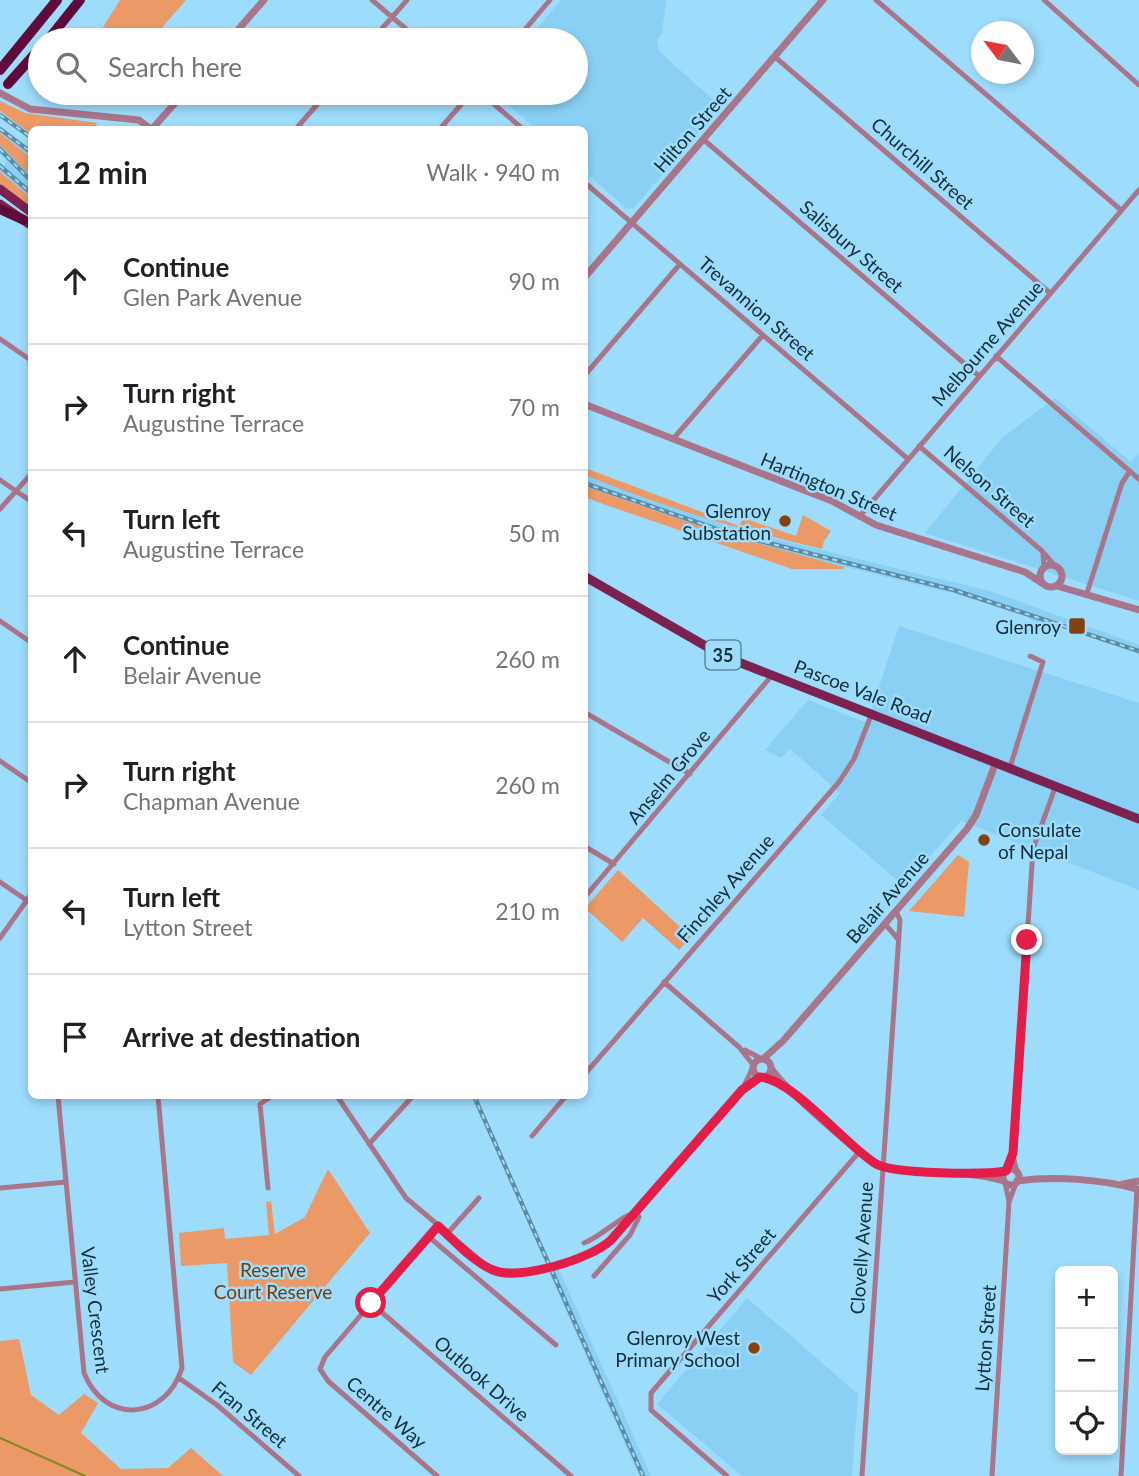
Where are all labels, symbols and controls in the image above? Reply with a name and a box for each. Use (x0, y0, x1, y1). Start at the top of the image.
north arrow (971, 21, 1034, 84)
search box (28, 28, 588, 105)
icon: search (52, 48, 90, 86)
text: Search here (108, 51, 242, 83)
street label: Hilton Street (648, 81, 736, 177)
street label: Churchill Street (867, 112, 979, 214)
text: 12 min (56, 154, 148, 190)
text: Walk · 940 m (426, 158, 560, 186)
street label: Salisbury Street (796, 195, 908, 297)
text: Continue (123, 251, 229, 283)
street label: Trevannion Street (694, 251, 820, 365)
icon: ahead (56, 262, 94, 300)
text: 90 m (509, 267, 560, 295)
street label: Melbourne Avenue (926, 276, 1048, 410)
text: Glen Park Avenue (123, 283, 302, 311)
text: Turn right (123, 377, 236, 409)
icon: right (56, 388, 94, 426)
text: 70 m (509, 393, 560, 421)
text: Augustine Terrace (123, 409, 304, 437)
street label: Nelson Street (940, 440, 1040, 532)
street label: Hartington Street (757, 447, 901, 525)
place label: Glenroy Substation (682, 499, 771, 544)
text: Turn left (123, 503, 220, 535)
marker: Glenroy Substation (777, 513, 793, 529)
icon: left (56, 514, 94, 552)
text: 50 m (509, 519, 560, 547)
text: Augustine Terrace (123, 535, 304, 563)
place label: Glenroy (995, 615, 1061, 638)
marker: Glenroy (1067, 616, 1087, 636)
text: Continue (123, 629, 229, 661)
icon: ahead (56, 640, 94, 678)
road number: 35 (706, 640, 740, 670)
text: 260 m (495, 645, 560, 673)
street label: Pascoe Vale Road (791, 654, 935, 728)
text: Belair Avenue (123, 661, 261, 689)
street label: Anselm Grove (622, 724, 714, 828)
text: Turn right (123, 755, 236, 787)
icon: right (56, 766, 94, 804)
text: 260 m (495, 771, 560, 799)
text: Chapman Avenue (123, 787, 300, 815)
place label: Consulate of Nepal (998, 818, 1081, 863)
street label: Finchley Avenue (672, 829, 778, 947)
marker: Consulate of Nepal (976, 832, 992, 848)
street label: Belair Avenue (841, 846, 933, 948)
text: Turn left (123, 881, 220, 913)
icon: left (56, 892, 94, 930)
text: 210 m (495, 897, 560, 925)
text: Lytton Street (123, 913, 253, 941)
route end (1011, 924, 1042, 955)
icon: arrive (56, 1018, 94, 1056)
text: Arrive at destination (123, 1021, 360, 1053)
street label: Clovelly Avenue (845, 1181, 877, 1315)
street label: York Street (702, 1223, 780, 1307)
street label: Valley Crescent (77, 1245, 115, 1375)
park label: Reserve Court Reserve (214, 1258, 332, 1303)
map controls (1055, 1266, 1118, 1455)
button: + (1055, 1266, 1118, 1329)
street label: Lytton Street (970, 1284, 1000, 1392)
route start (355, 1287, 386, 1318)
place label: Glenroy West Primary School (615, 1326, 740, 1371)
button: − (1055, 1329, 1118, 1392)
street label: Outlook Drive (430, 1331, 534, 1425)
marker: Glenroy West Primary School (746, 1340, 762, 1356)
street label: Centre Way (342, 1371, 432, 1453)
street label: Fran Street (208, 1376, 293, 1452)
button: locate (1055, 1392, 1118, 1455)

